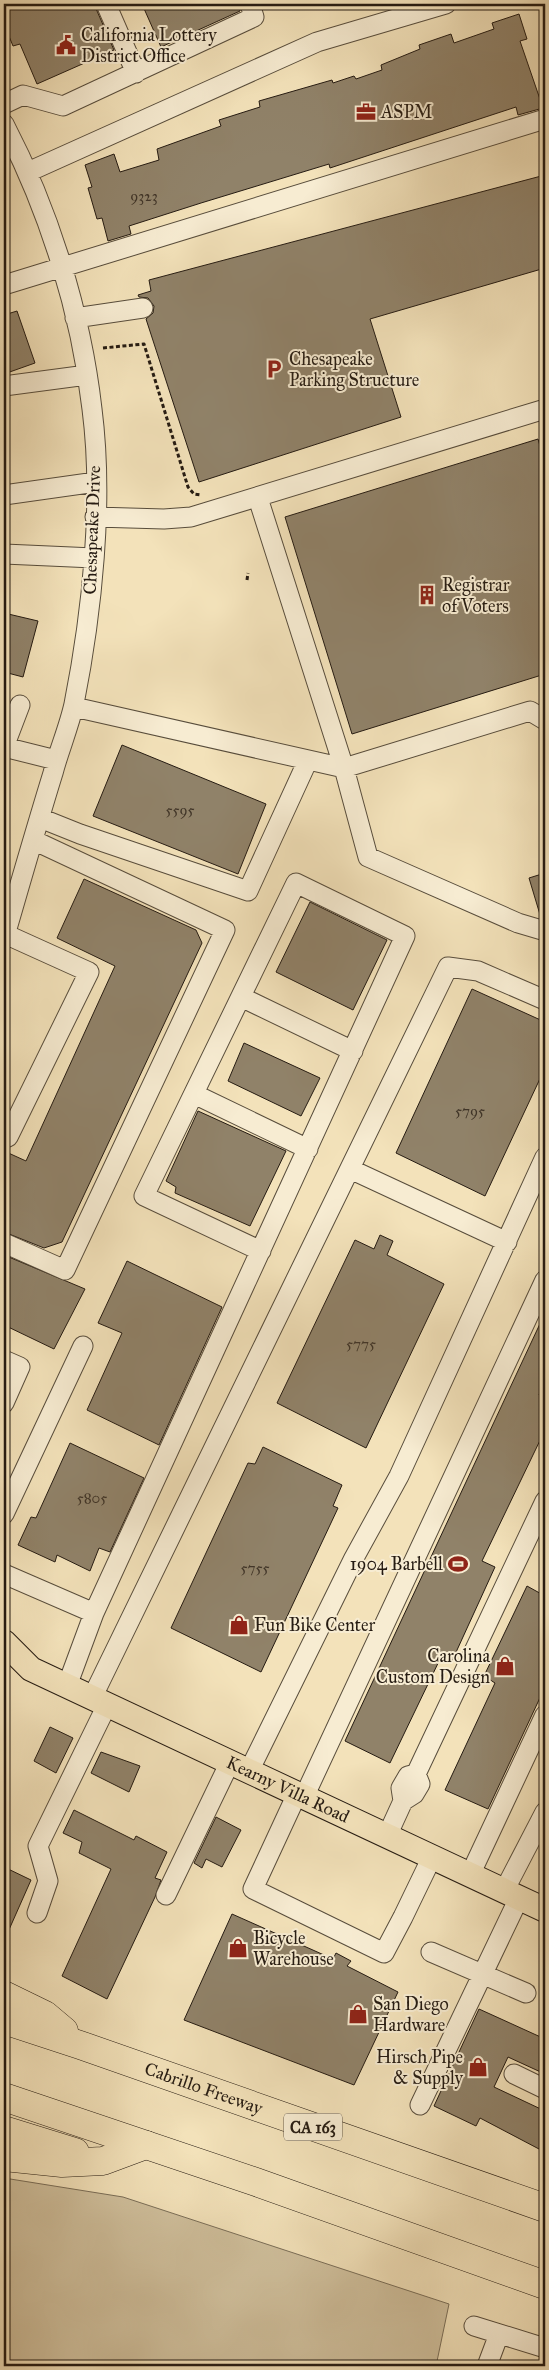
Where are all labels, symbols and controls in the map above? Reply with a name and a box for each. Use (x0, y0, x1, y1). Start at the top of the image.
place label: California Lottery District Office (81, 24, 217, 67)
public building icon: California Lottery District Office (55, 34, 77, 56)
office icon: ASPM (355, 101, 377, 123)
place label: ASPM (380, 101, 432, 123)
house number: 9323 (130, 187, 158, 205)
place label: Chesapeake Parking Structure (289, 348, 419, 392)
parking icon: Chesapeake Parking Structure (263, 358, 285, 380)
street label: Chesapeake Drive (79, 465, 105, 595)
place label: Registrar of Voters (442, 574, 510, 617)
building icon: Registrar of Voters (416, 584, 438, 606)
house number: 5595 (166, 801, 195, 819)
house number: 5795 (455, 1102, 485, 1120)
house number: 5775 (346, 1335, 376, 1353)
house number: 5805 (77, 1489, 107, 1507)
place label: 1904 Barbell (350, 1553, 443, 1575)
sports icon: 1904 Barbell (447, 1553, 469, 1575)
house number: 5755 (241, 1559, 269, 1577)
shop icon: Fun Bike Center (228, 1614, 250, 1636)
place label: Fun Bike Center (254, 1614, 375, 1636)
place label: Carolina Custom Design (376, 1645, 490, 1689)
shop icon: Carolina Custom Design (494, 1655, 516, 1677)
street label: Kearny Villa Road (223, 1751, 353, 1828)
place label: Bicycle Warehouse (253, 1927, 334, 1970)
shop icon: Bicycle Warehouse (227, 1937, 249, 1959)
place label: San Diego Hardware (373, 1993, 449, 2036)
shop icon: San Diego Hardware (347, 2003, 369, 2025)
place label: Hirsch Pipe & Supply (376, 2046, 464, 2089)
shop icon: Hirsch Pipe & Supply (467, 2056, 489, 2078)
street label: Cabrillo Freeway (142, 2058, 266, 2119)
road number: CA 163 (284, 2114, 342, 2140)

